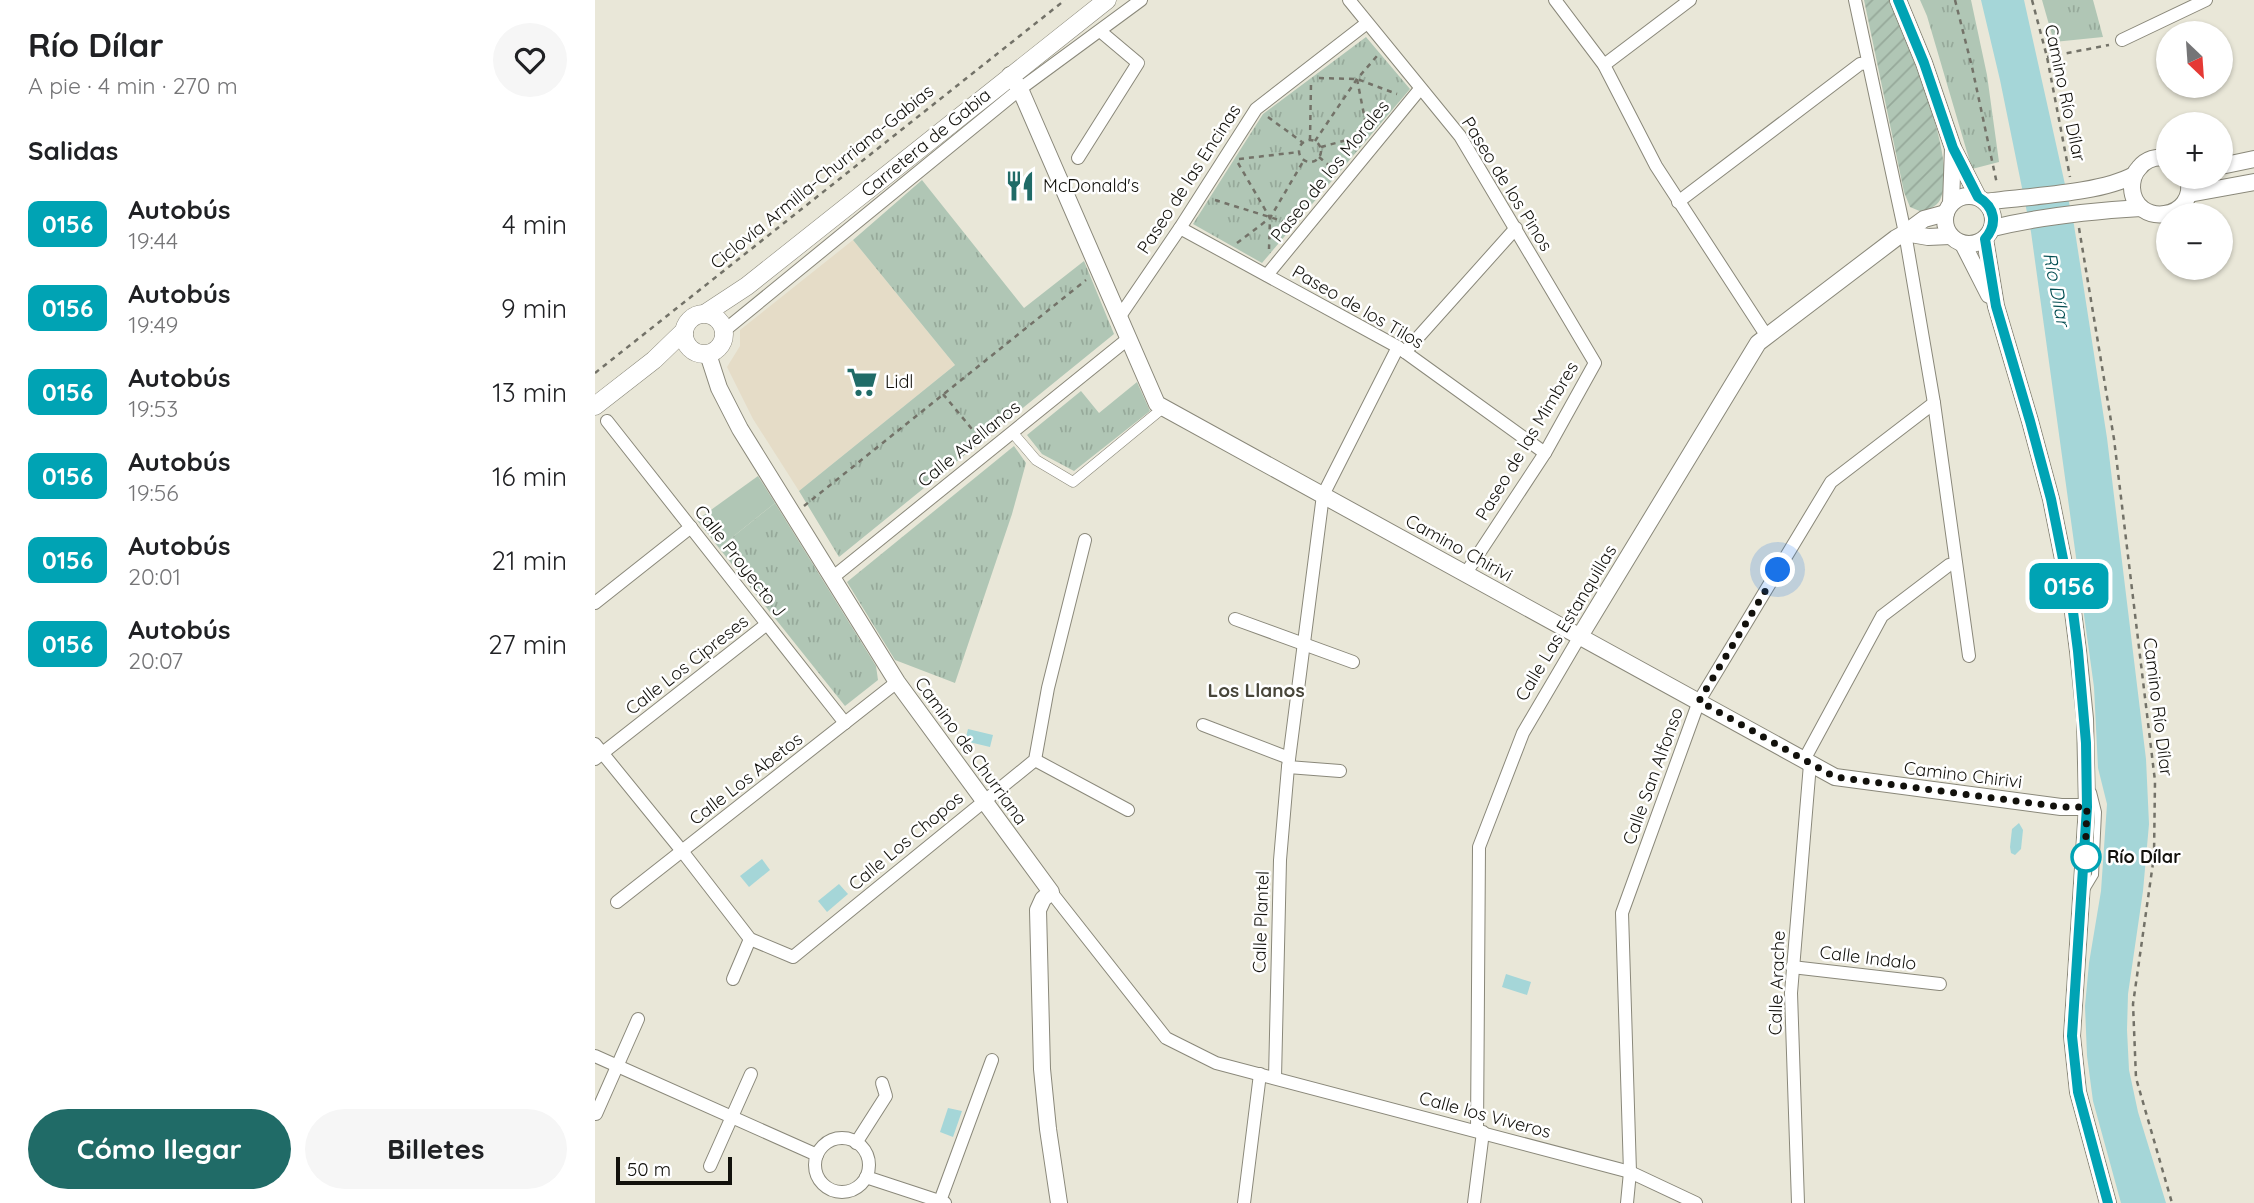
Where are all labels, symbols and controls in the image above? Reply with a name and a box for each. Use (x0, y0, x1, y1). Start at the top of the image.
north arrow (2156, 21, 2233, 98)
map controls (2156, 21, 2233, 280)
street label: Camino Río Dílar (2040, 22, 2091, 164)
button: heart (493, 23, 567, 97)
text: Río Dílar (28, 24, 164, 65)
text: A pie · 4 min · 270 m (28, 71, 238, 100)
street label: Ciclovía Armilla-Churriana-Gabias (705, 79, 938, 274)
street label: Carretera de Gabia (856, 83, 995, 202)
street label: Paseo de los Morales (1265, 95, 1394, 246)
street label: Paseo de las Encinas (1132, 100, 1246, 258)
street label: Paseo de los Pinos (1457, 112, 1558, 255)
button: + (2156, 112, 2233, 189)
text: Salidas (28, 134, 118, 167)
restaurant icon: McDonald's (1003, 169, 1037, 203)
place label: McDonald's (1043, 174, 1139, 197)
text: Autobús (128, 193, 231, 226)
button: − (2156, 203, 2233, 280)
text: 4 min (502, 208, 567, 241)
text: 0156 (42, 209, 93, 239)
text: 19:44 (128, 226, 178, 255)
water label: Río Dílar (2038, 250, 2076, 330)
street label: Paseo de los Tilos (1288, 260, 1428, 354)
text: Autobús (128, 277, 231, 310)
text: 9 min (501, 292, 567, 325)
text: 0156 (42, 293, 93, 323)
text: 19:49 (128, 310, 178, 339)
street label: Paseo de las Mimbres (1470, 357, 1583, 524)
text: Autobús (128, 361, 231, 394)
supermarket icon: Lidl (845, 365, 879, 399)
place label: Lidl (885, 370, 913, 393)
text: 13 min (492, 376, 567, 409)
text: 0156 (42, 377, 93, 407)
text: 19:53 (128, 394, 178, 423)
street label: Calle Avellanos (913, 395, 1025, 492)
text: Autobús (128, 445, 231, 478)
text: 16 min (492, 460, 567, 493)
text: 0156 (42, 461, 93, 491)
text: 19:56 (128, 478, 179, 507)
street label: Calle Proyecto J (690, 500, 791, 621)
street label: Camino Chirivi (1402, 509, 1517, 586)
text: Autobús (128, 529, 231, 562)
street label: Calle Las Estanquillas (1510, 540, 1621, 705)
text: 21 min (492, 544, 567, 577)
text: 0156 (42, 545, 93, 575)
your location (1760, 552, 1795, 587)
text: 20:01 (128, 562, 181, 591)
line badge: 0156 (2020, 563, 2118, 609)
text: 0156 (2043, 571, 2095, 601)
street label: Calle Los Cipreses (621, 609, 753, 720)
text: Autobús (128, 613, 231, 646)
text: 27 min (488, 628, 567, 661)
text: 0156 (42, 629, 93, 659)
street label: Camino Río Dílar (2139, 636, 2178, 778)
text: 20:07 (128, 646, 183, 675)
street label: Camino de Churriana (910, 672, 1033, 829)
district label: Los Llanos (1207, 678, 1305, 702)
street label: Calle San Alfonso (1617, 704, 1688, 848)
street label: Calle Los Abetos (684, 727, 807, 830)
street label: Camino Chirivi (1903, 756, 2024, 793)
street label: Calle Los Chopos (844, 786, 968, 895)
marker: Río Dílar (2071, 842, 2101, 872)
place label: Río Dílar (2107, 845, 2181, 868)
street label: Calle Plantel (1247, 870, 1274, 974)
street label: Calle Arache (1763, 930, 1790, 1036)
street label: Calle Indalo (1818, 940, 1918, 975)
street label: Calle los Viveros (1417, 1086, 1553, 1143)
button: Cómo llegar (28, 1109, 291, 1189)
button: Billetes (305, 1109, 567, 1189)
scale bar (616, 1154, 731, 1186)
text: 50 m (627, 1157, 671, 1181)

